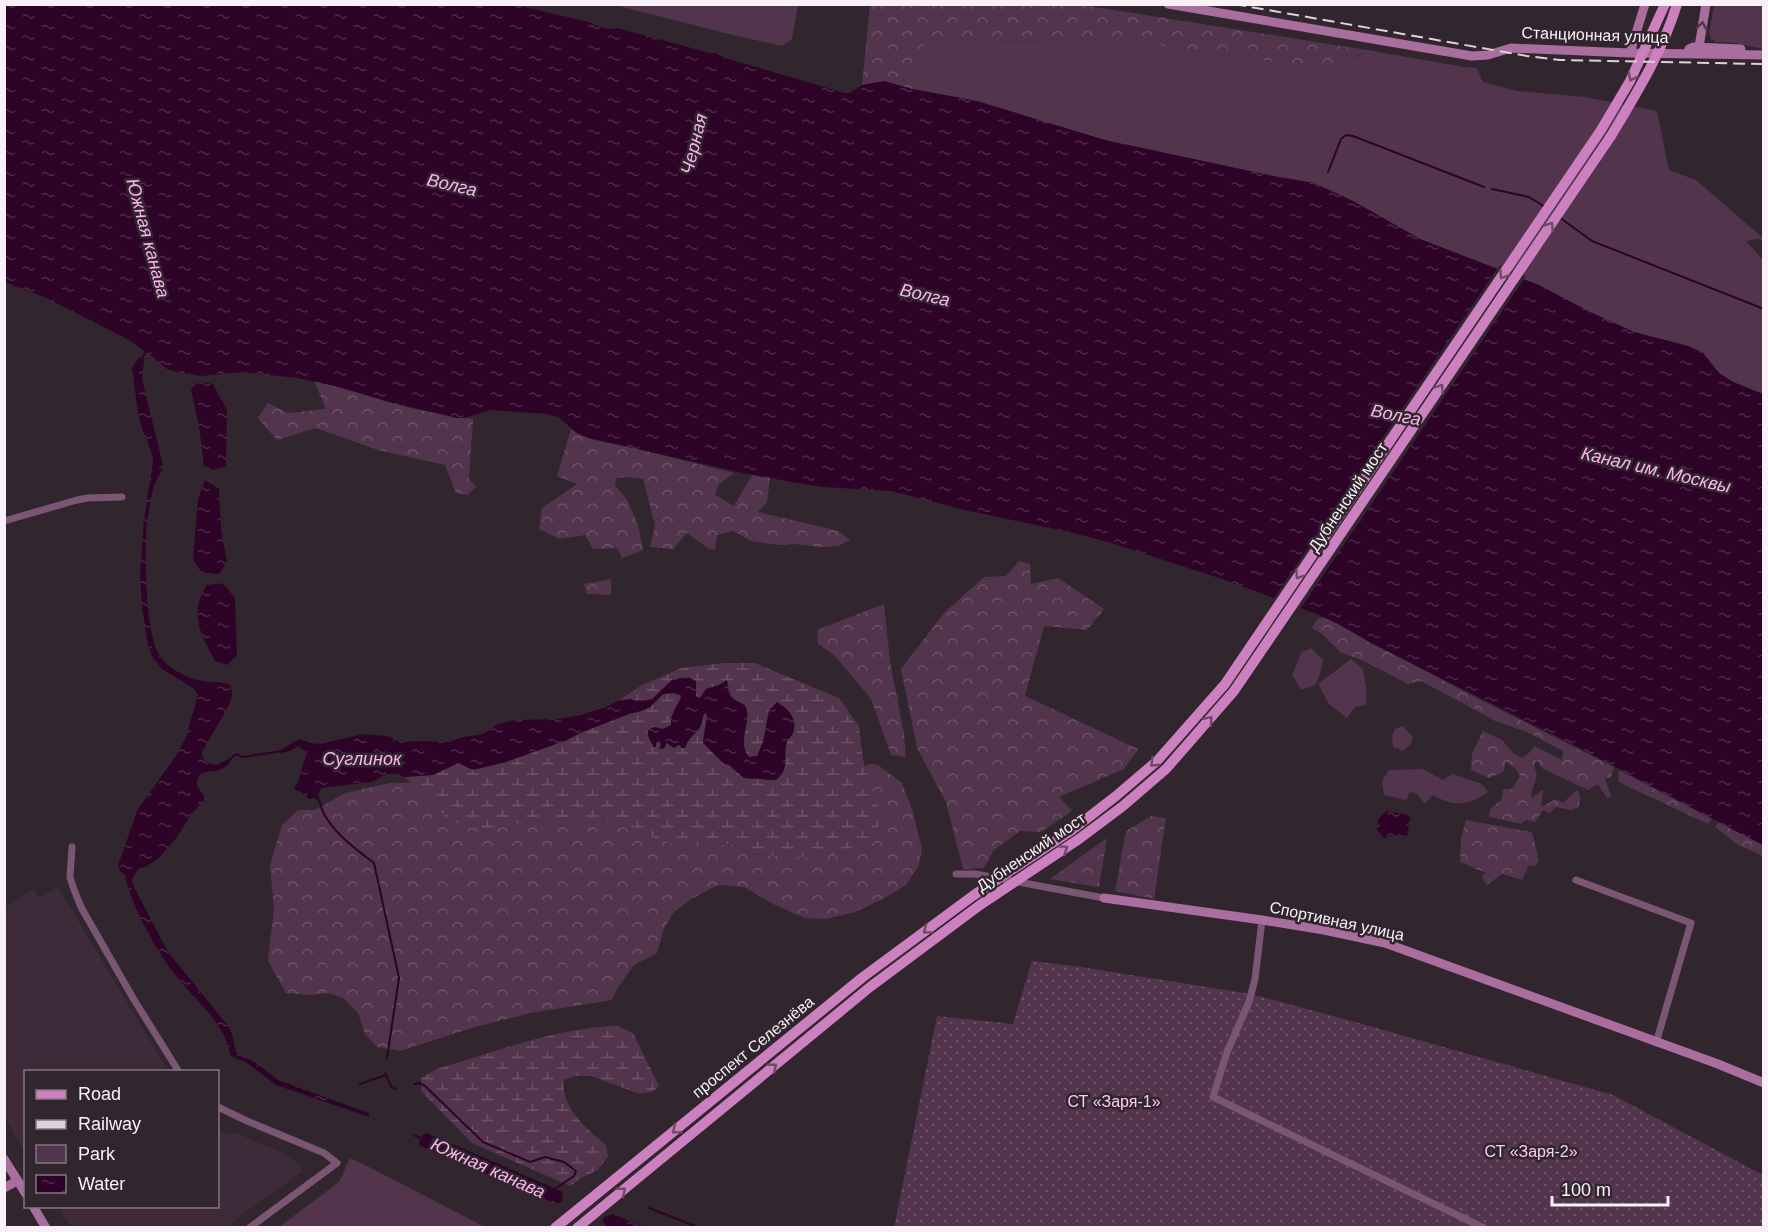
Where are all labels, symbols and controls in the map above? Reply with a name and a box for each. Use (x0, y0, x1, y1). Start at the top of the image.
one-way arrow (1696, 21, 1708, 30)
street label: Станционная улица (1521, 24, 1669, 46)
one-way arrow (1627, 70, 1639, 81)
water label: Черная (677, 111, 711, 176)
water label: Волга (425, 170, 479, 200)
water label: Южная канава (122, 176, 174, 300)
one-way arrow (1543, 222, 1554, 233)
one-way arrow (1499, 269, 1510, 280)
water label: Волга (898, 280, 952, 310)
one-way arrow (1433, 384, 1445, 394)
water label: Волга (1369, 400, 1423, 430)
street label: Дубненский мост (1305, 439, 1391, 555)
water label: Канал им. Москвы (1579, 443, 1733, 497)
one-way arrow (1295, 569, 1306, 580)
one-way arrow (1202, 716, 1213, 727)
water label: Суглинок (322, 749, 403, 769)
one-way arrow (1151, 755, 1162, 766)
street label: Дубненский мост (973, 809, 1089, 895)
one-way arrow (1057, 845, 1068, 856)
street label: Спортивная улица (1268, 898, 1406, 944)
one-way arrow (922, 923, 933, 934)
street label: проспект Селезнёва (689, 993, 817, 1101)
one-way arrow (766, 1063, 777, 1074)
legend (24, 1070, 219, 1208)
text: Road (78, 1084, 121, 1104)
park label: СТ «Заря-1» (1067, 1093, 1161, 1110)
text: Railway (78, 1114, 141, 1134)
one-way arrow (671, 1122, 682, 1133)
water label: Южная канава (428, 1134, 548, 1202)
park label: СТ «Заря-2» (1484, 1143, 1578, 1160)
text: Park (78, 1144, 116, 1164)
scale bar (1552, 1169, 1668, 1207)
text: Water (78, 1174, 125, 1194)
text: 100 m (1561, 1180, 1611, 1200)
one-way arrow (616, 1187, 627, 1198)

